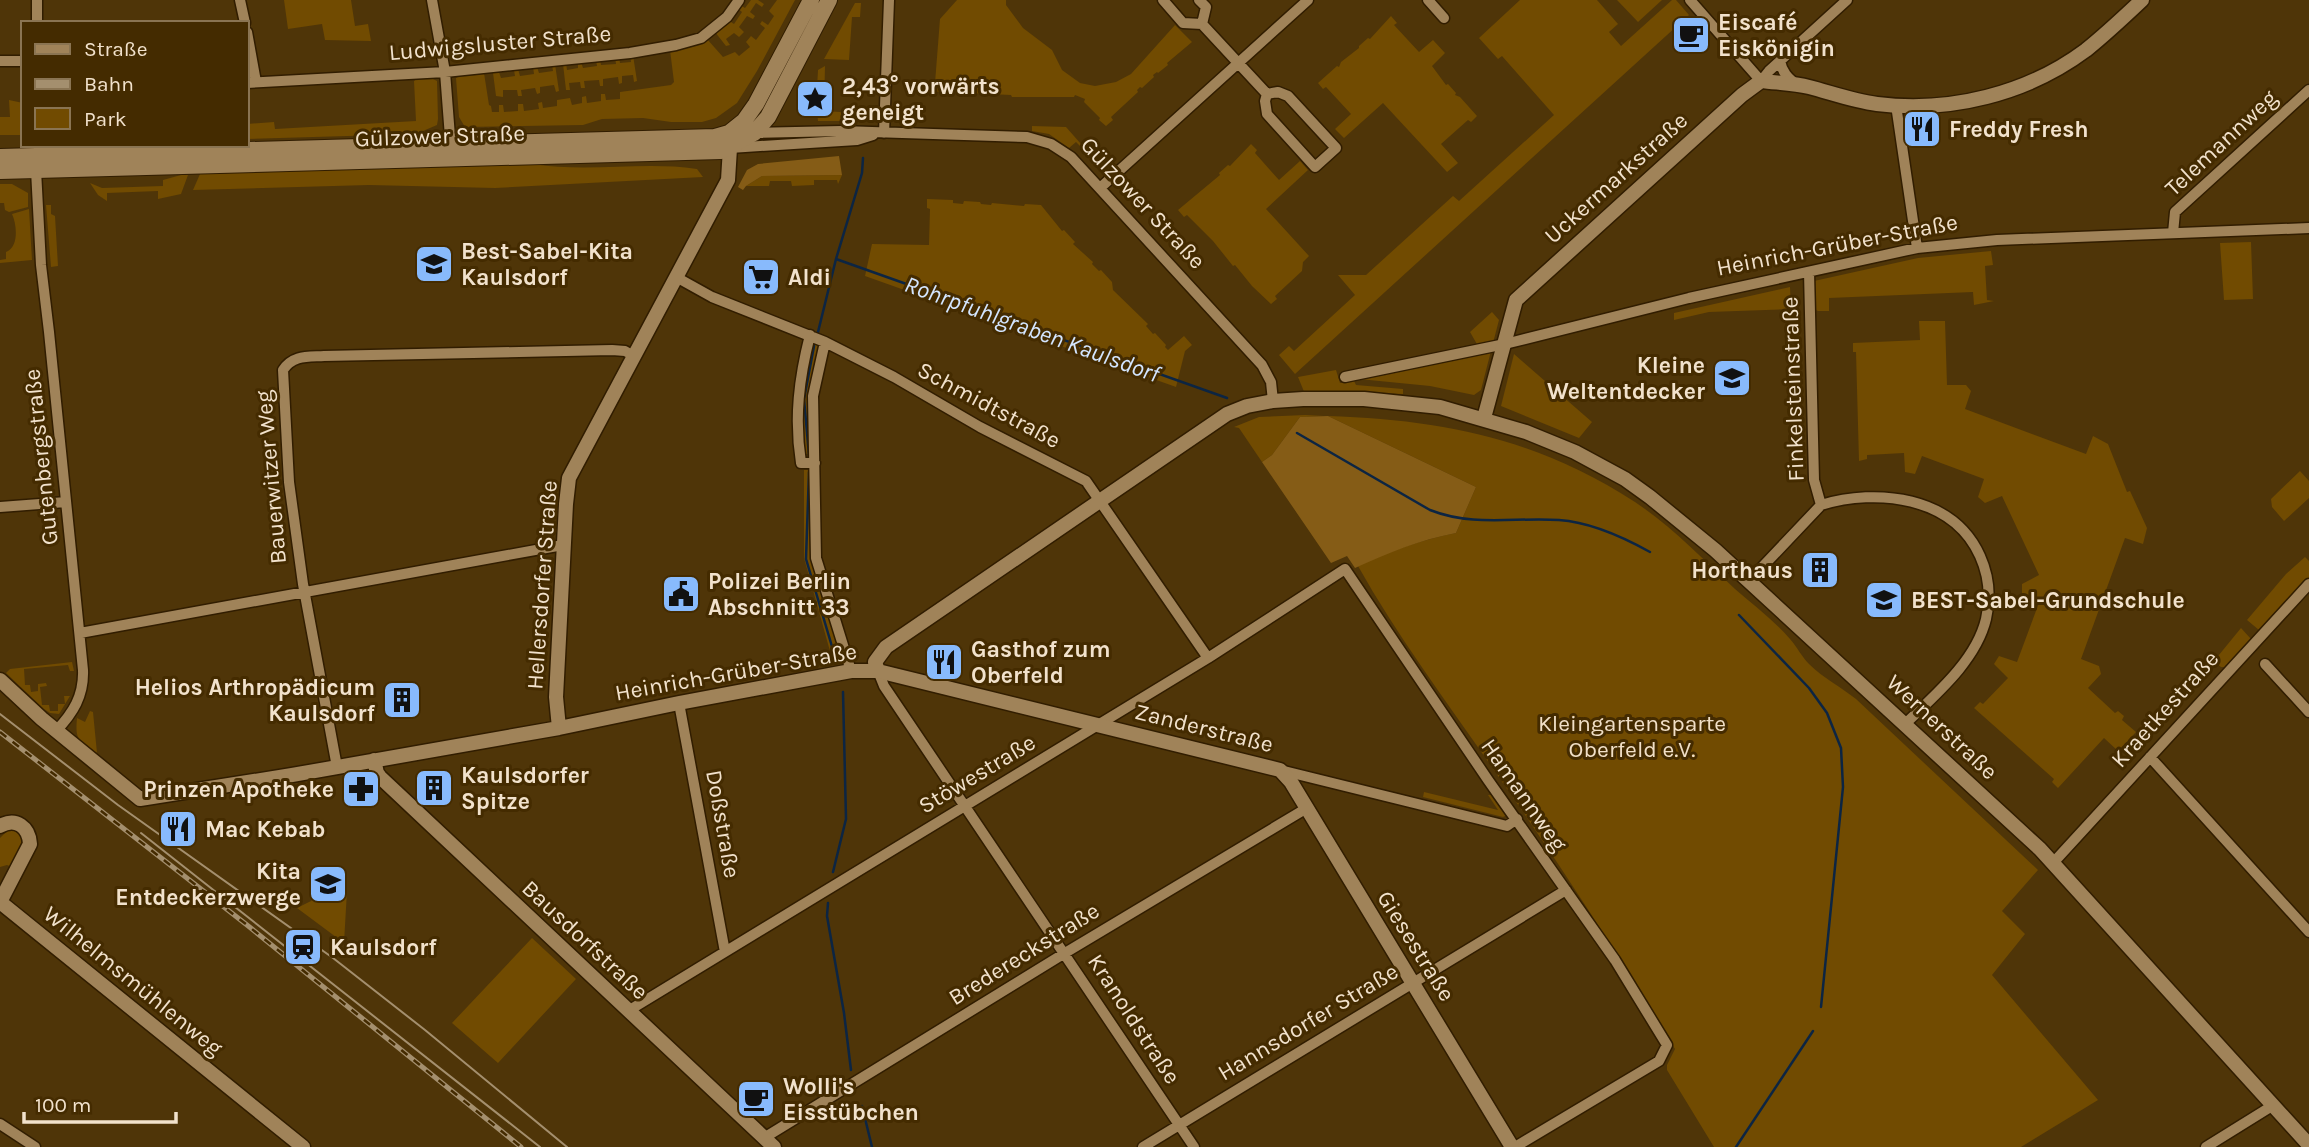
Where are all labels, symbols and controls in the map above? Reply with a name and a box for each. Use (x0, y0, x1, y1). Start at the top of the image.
place label: Eiscafé Eiskönigin (1718, 9, 1835, 62)
cafe icon: Eiscafé Eiskönigin (1670, 14, 1712, 56)
street label: Ludwigsluster Straße (388, 20, 612, 66)
legend (21, 21, 248, 147)
text: Straße (84, 37, 147, 61)
text: Bahn (84, 72, 134, 96)
place label: 2,43° vorwärts geneigt (842, 73, 1000, 126)
place icon: 2,43° vorwärts geneigt (794, 78, 836, 120)
street label: Telemannweg (2159, 84, 2283, 202)
text: Park (84, 107, 127, 131)
street label: Uckermarkstraße (1539, 107, 1693, 249)
restaurant icon: Freddy Fresh (1901, 108, 1943, 150)
place label: Freddy Fresh (1949, 116, 2089, 143)
street label: Gülzower Straße (354, 120, 526, 152)
street label: Gülzower Straße (1075, 131, 1211, 275)
street label: Heinrich-Grüber-Straße (1714, 208, 1960, 282)
place label: Best-Sabel-Kita Kaulsdorf (461, 238, 633, 291)
school or university icon: Best-Sabel-Kita Kaulsdorf (413, 243, 455, 285)
supermarket icon: Aldi (740, 256, 782, 298)
place label: Aldi (788, 264, 831, 291)
water label: Rohrpfuhlgraben Kaulsdorf (901, 270, 1166, 389)
street label: Finkelsteinstraße (1776, 296, 1810, 482)
place label: Kleine Weltentdecker (1547, 352, 1705, 405)
street label: Schmidtstraße (913, 356, 1065, 454)
school or university icon: Kleine Weltentdecker (1711, 357, 1753, 399)
street label: Gutenbergstraße (18, 368, 64, 546)
street label: Bauerwitzer Weg (250, 389, 292, 565)
street label: Hellersdorfer Straße (521, 479, 563, 691)
building icon: Horthaus (1799, 549, 1841, 591)
place label: Horthaus (1691, 557, 1793, 584)
place label: Polizei Berlin Abschnitt 33 (708, 568, 851, 621)
public building icon: Polizei Berlin Abschnitt 33 (660, 573, 702, 615)
school or university icon: BEST-Sabel-Grundschule (1863, 579, 1905, 621)
place label: BEST-Sabel-Grundschule (1911, 587, 2185, 614)
place label: Gasthof zum Oberfeld (971, 636, 1110, 689)
street label: Heinrich-Grüber-Straße (613, 637, 859, 707)
restaurant icon: Gasthof zum Oberfeld (923, 641, 965, 683)
street label: Kraetkestraße (2106, 645, 2224, 773)
street label: Wernerstraße (1881, 669, 2003, 785)
place label: Helios Arthropädicum Kaulsdorf (135, 674, 376, 727)
building icon: Helios Arthropädicum Kaulsdorf (381, 679, 423, 721)
street label: Zanderstraße (1132, 698, 1276, 758)
park label: Kleingartensparte Oberfeld e.V. (1538, 710, 1726, 763)
street label: Stöwestraße (914, 729, 1040, 819)
street label: Hamannweg (1475, 733, 1573, 857)
place label: Kaulsdorfer Spitze (461, 762, 589, 815)
building icon: Kaulsdorfer Spitze (413, 767, 455, 809)
pharmacy icon: Prinzen Apotheke (340, 768, 382, 810)
street label: Doßstraße (700, 768, 746, 880)
place label: Prinzen Apotheke (143, 776, 334, 803)
restaurant icon: Mac Kebab (157, 808, 199, 850)
place label: Mac Kebab (205, 816, 326, 843)
place label: Kita Entdeckerzwerge (115, 858, 301, 911)
school or university icon: Kita Entdeckerzwerge (307, 863, 349, 905)
street label: Bausdorfstraße (516, 875, 654, 1005)
street label: Giesestraße (1371, 886, 1461, 1006)
street label: Bredereckstraße (944, 897, 1104, 1011)
street label: Wilhelmsmühlenweg (38, 900, 228, 1062)
station icon: Kaulsdorf (282, 926, 324, 968)
place label: Kaulsdorf (330, 934, 437, 961)
street label: Kranoldstraße (1082, 949, 1186, 1089)
street label: Hannsdorfer Straße (1213, 958, 1403, 1086)
place label: Wolli's Eisstübchen (783, 1073, 919, 1126)
cafe icon: Wolli's Eisstübchen (735, 1078, 777, 1120)
scale bar (24, 1080, 177, 1124)
text: 100 m (35, 1093, 92, 1117)

